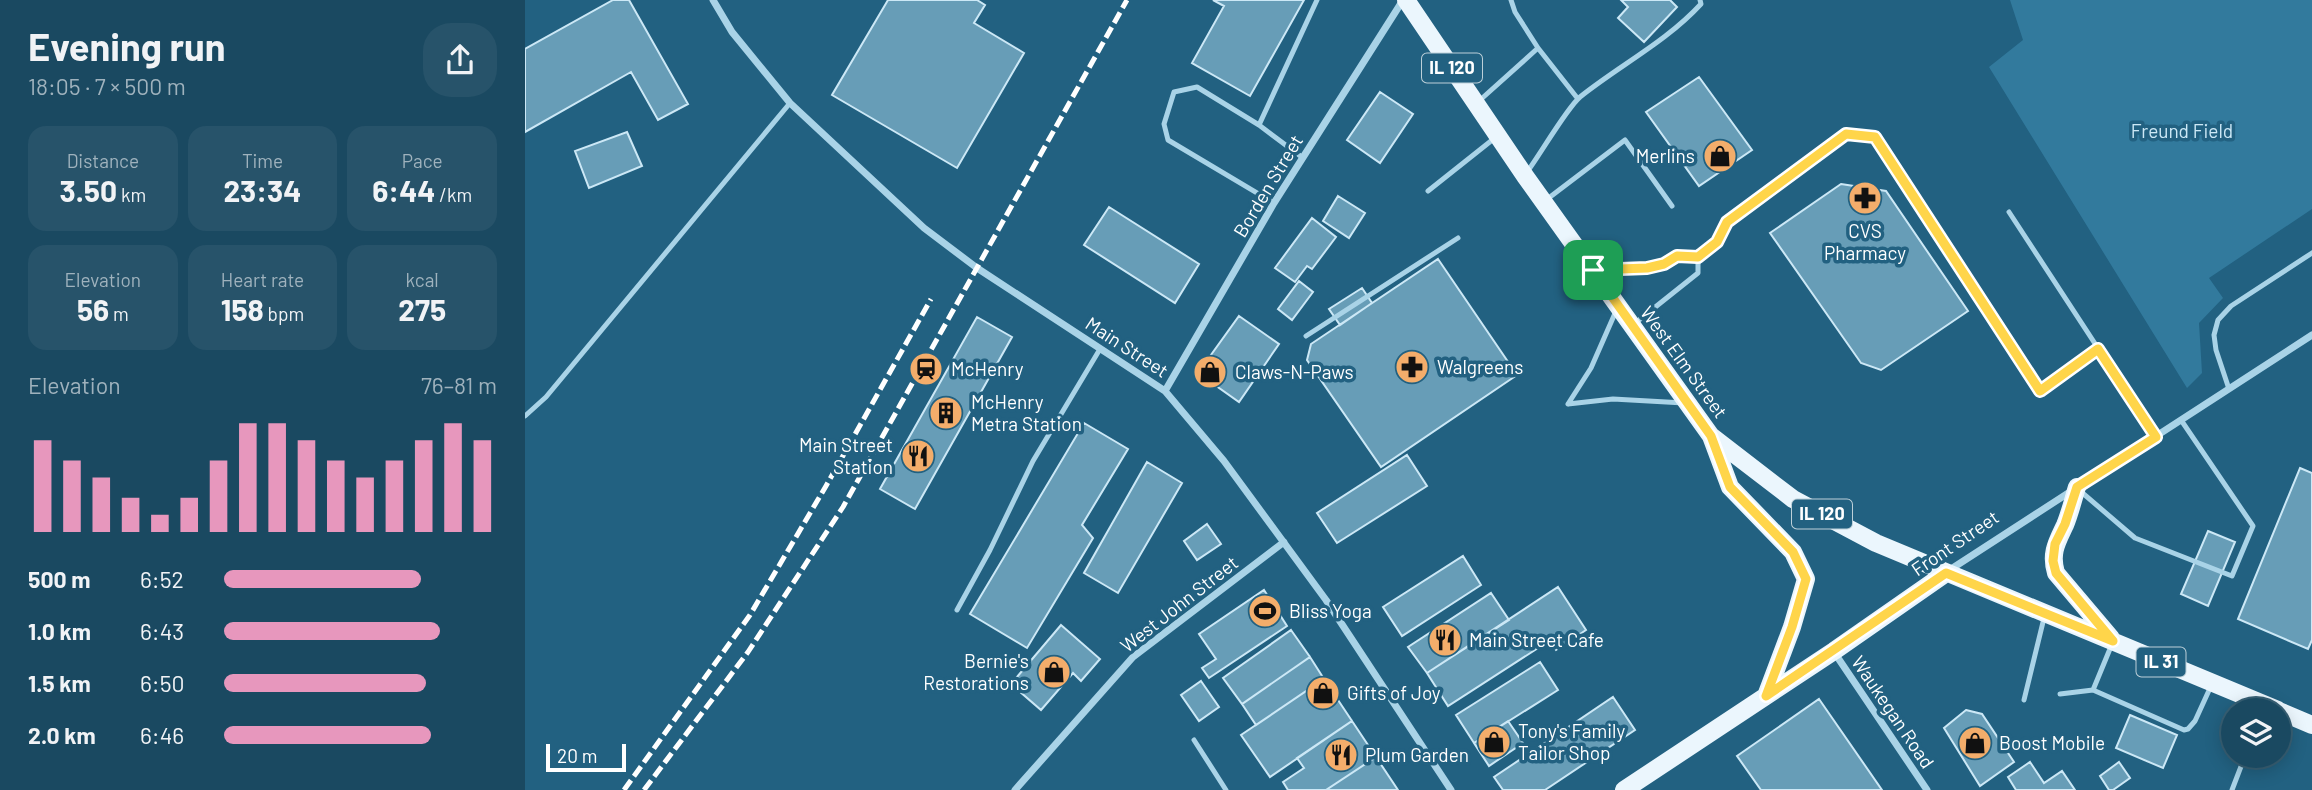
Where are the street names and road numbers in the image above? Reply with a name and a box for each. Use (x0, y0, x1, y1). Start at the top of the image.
road number: IL 120 (1422, 54, 1482, 82)
street label: Borden Street (1228, 130, 1307, 241)
street label: West Elm Street (1636, 301, 1733, 422)
street label: Main Street (1082, 311, 1173, 382)
road number: IL 120 (1792, 500, 1852, 528)
street label: Front Street (1907, 505, 2003, 580)
street label: West John Street (1115, 551, 1242, 657)
road number: IL 31 (2137, 648, 2185, 676)
street label: Waukegan Road (1847, 651, 1940, 772)

